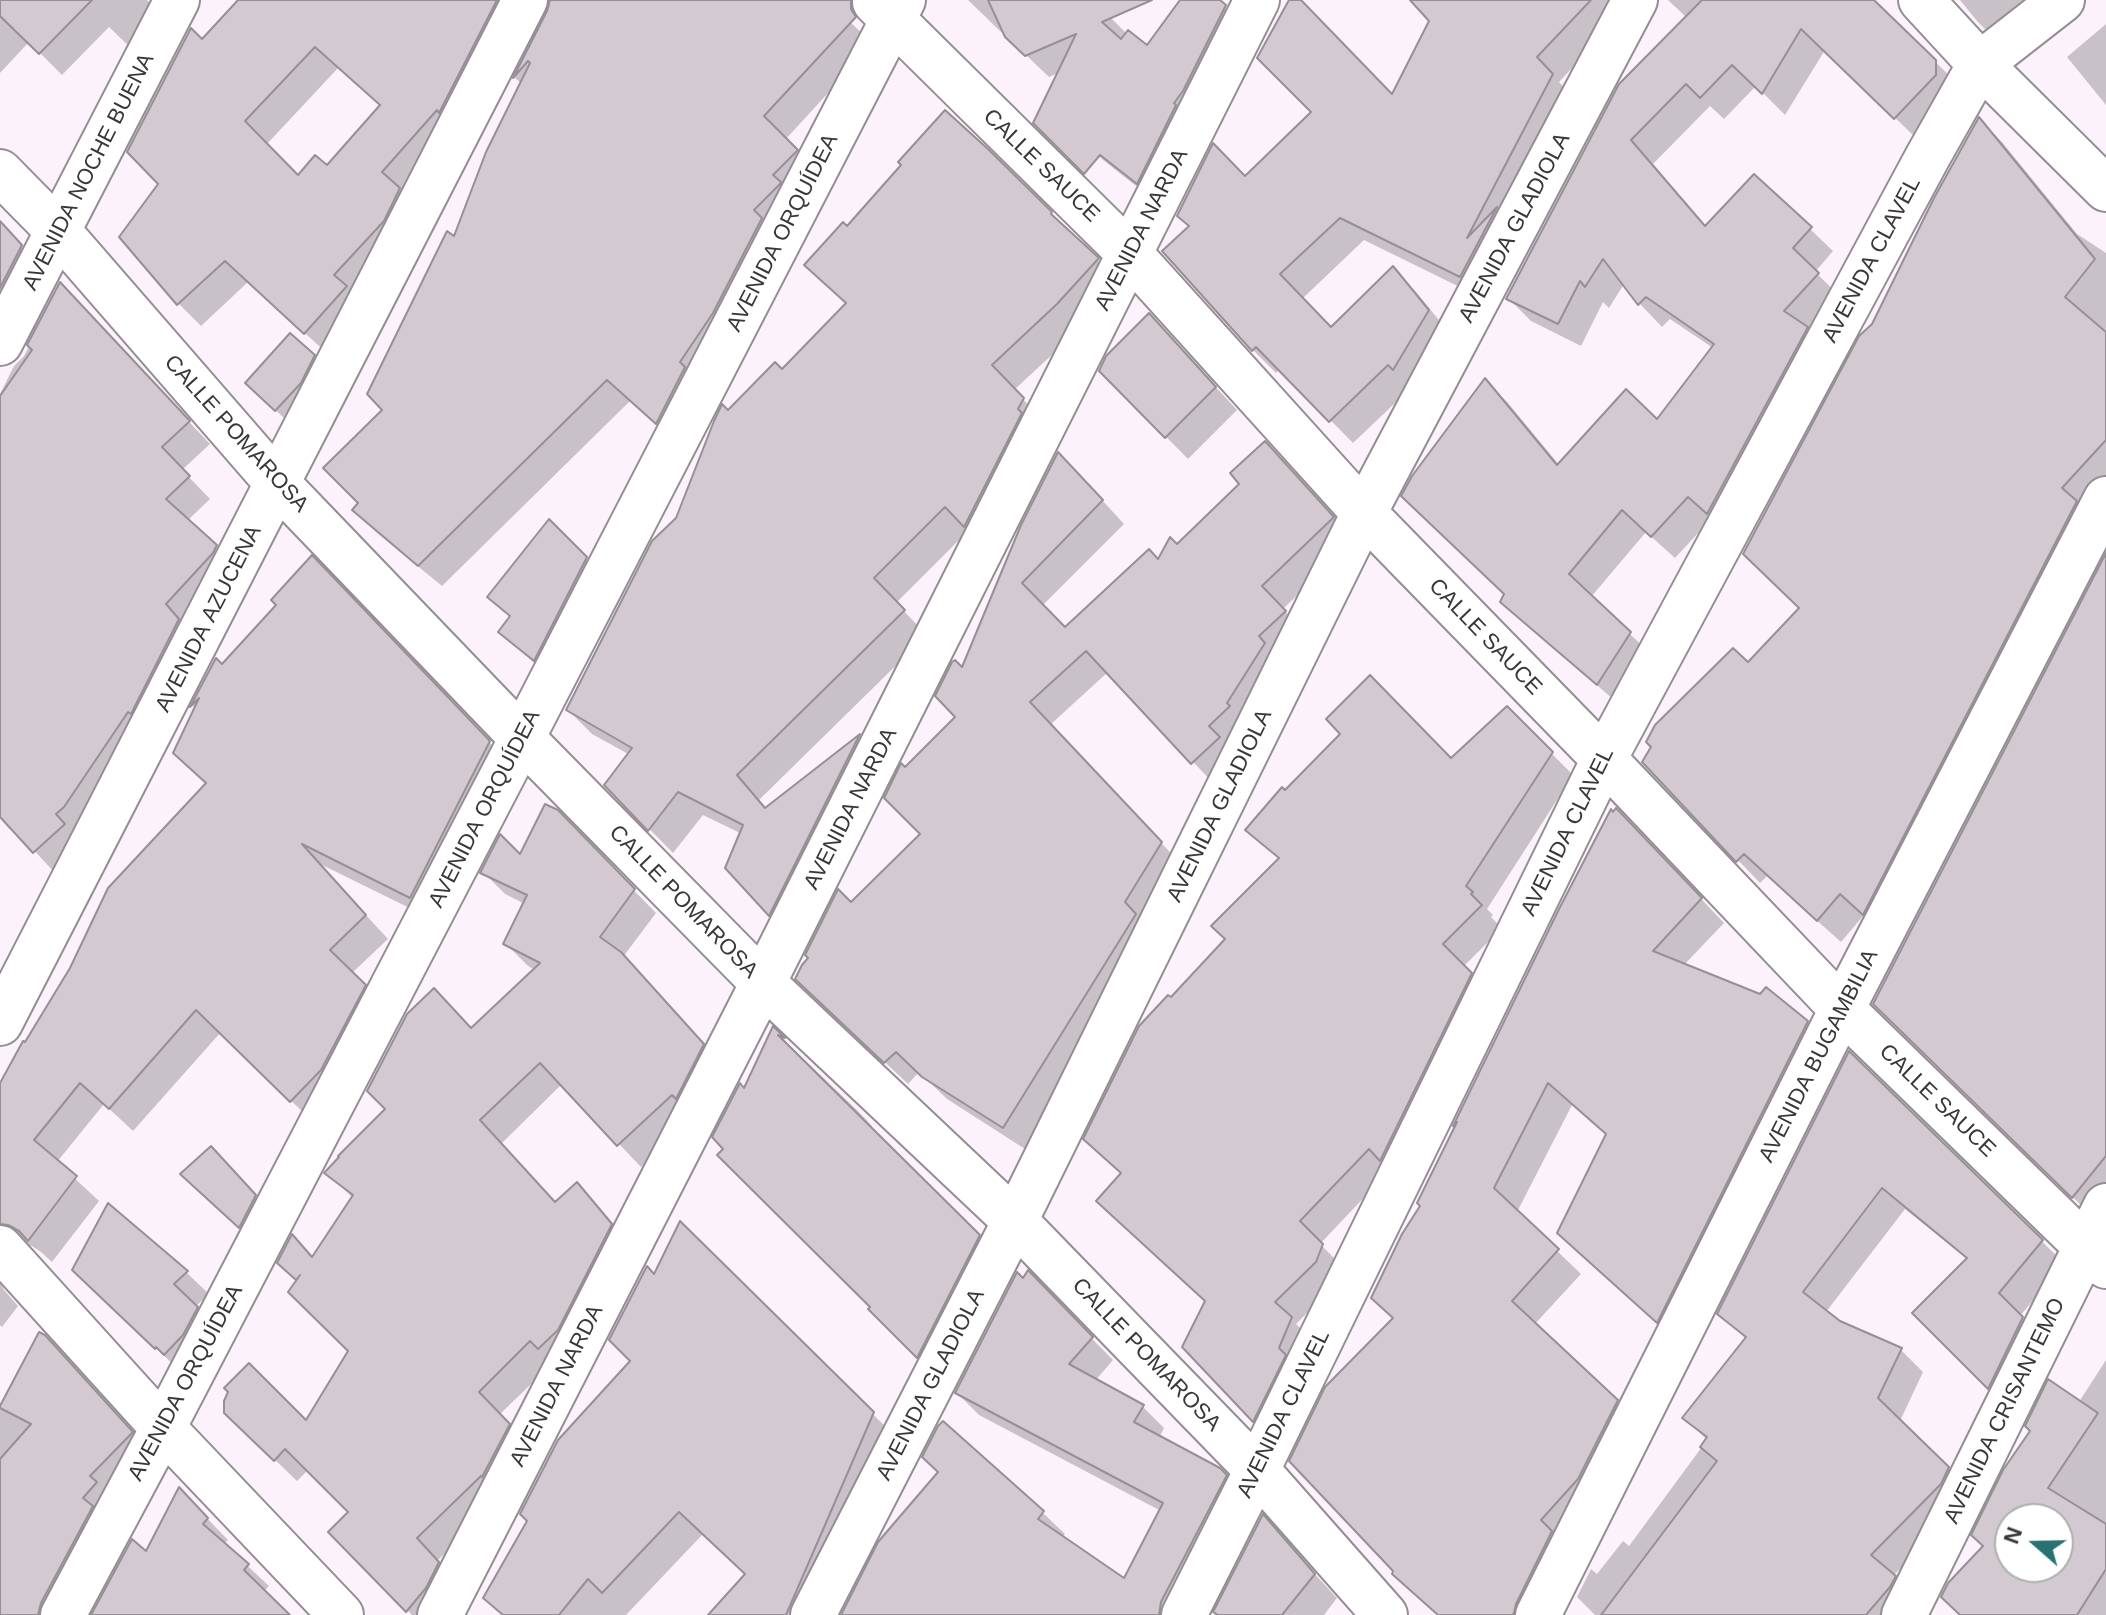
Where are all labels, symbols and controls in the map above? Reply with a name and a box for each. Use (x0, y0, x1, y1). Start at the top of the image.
street label: AVENIDA NOCHE BUENA (18, 49, 160, 295)
street label: CALLE SAUCE (977, 104, 1105, 228)
street label: AVENIDA GLADIOLA (1454, 129, 1576, 327)
street label: AVENIDA ORQUÍDEA (722, 130, 844, 336)
street label: AVENIDA NARDA (1090, 145, 1194, 315)
street label: AVENIDA CLAVEL (1817, 173, 1927, 347)
street label: CALLE POMAROSA (158, 350, 314, 518)
street label: AVENIDA AZUCENA (150, 521, 268, 717)
street label: CALLE SAUCE (1423, 573, 1547, 701)
street label: AVENIDA GLADIOLA (1162, 705, 1278, 907)
street label: AVENIDA ORQUÍDEA (424, 706, 546, 912)
street label: AVENIDA NARDA (799, 724, 903, 894)
street label: AVENIDA CLAVEL (1516, 744, 1620, 920)
street label: CALLE POMAROSA (603, 820, 763, 984)
street label: AVENIDA BUGAMBILIA (1754, 945, 1884, 1167)
street label: CALLE SAUCE (1873, 1039, 2001, 1163)
street label: CALLE POMAROSA (1066, 1273, 1226, 1437)
street label: AVENIDA ORQUÍDEA (123, 1280, 249, 1486)
street label: AVENIDA GLADIOLA (871, 1285, 991, 1485)
street label: AVENIDA CRISANTEMO (1939, 1294, 2071, 1528)
street label: AVENIDA NARDA (505, 1301, 609, 1471)
street label: AVENIDA CLAVEL (1232, 1326, 1336, 1502)
north arrow (1994, 1503, 2074, 1583)
text: N (1998, 1524, 2027, 1547)

